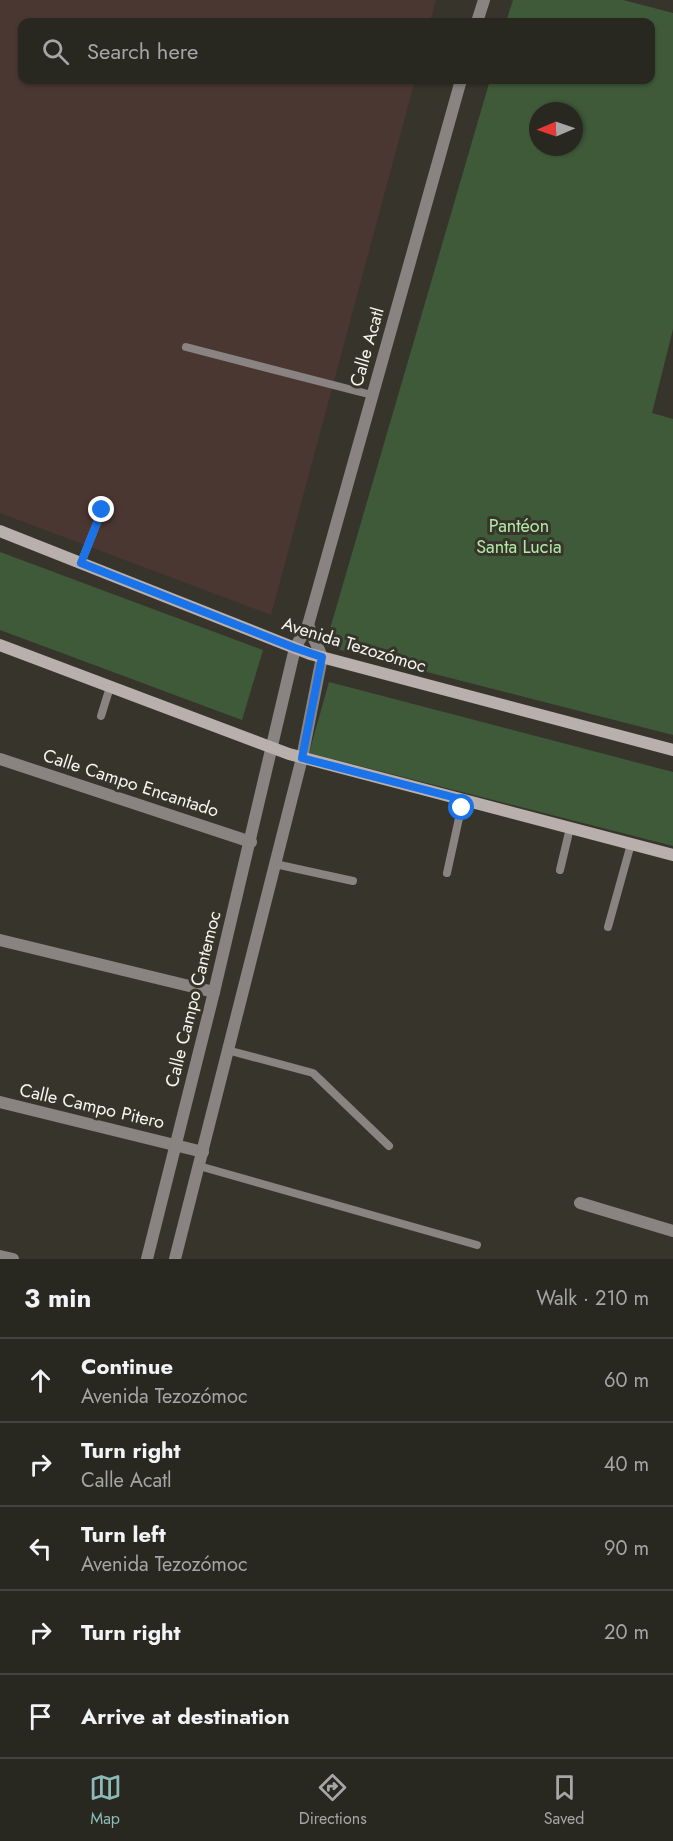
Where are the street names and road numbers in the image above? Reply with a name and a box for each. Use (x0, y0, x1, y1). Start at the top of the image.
street label: Calle Acatl (343, 304, 391, 390)
street label: Avenida Tezozómoc (279, 611, 429, 679)
street label: Calle Campo Encantado (40, 742, 222, 824)
street label: Calle Campo Cantemoc (158, 908, 228, 1090)
street label: Calle Campo Pitero (17, 1077, 167, 1135)

